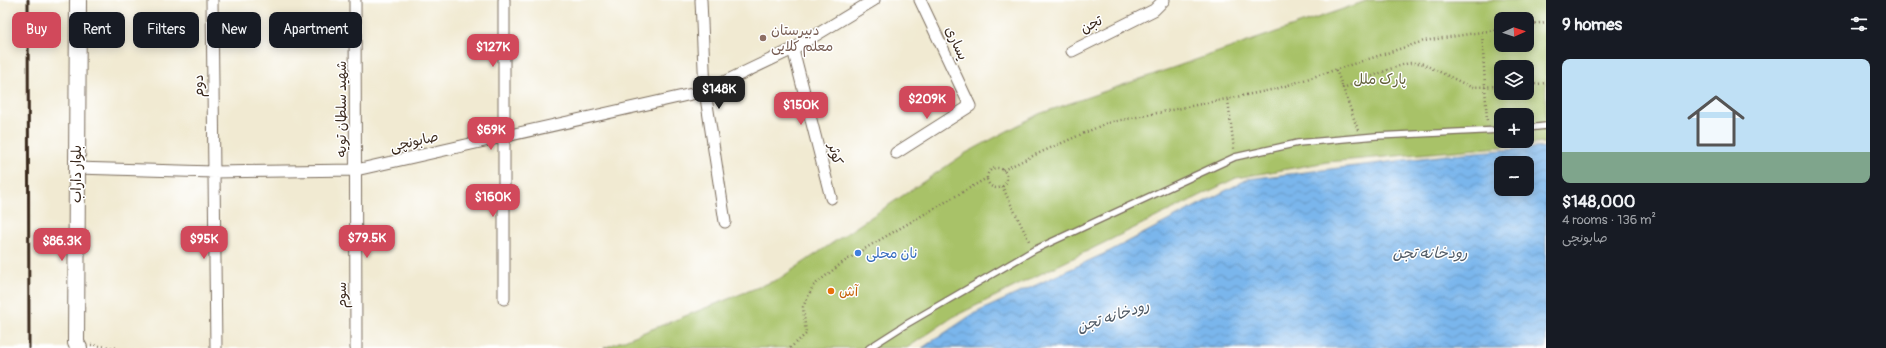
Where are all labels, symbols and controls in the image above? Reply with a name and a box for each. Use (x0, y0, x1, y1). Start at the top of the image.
street label: تجن (1077, 11, 1106, 37)
chip: Buy (12, 12, 61, 48)
chip: Rent (69, 12, 125, 48)
chip: Filters (133, 12, 199, 48)
chip: New (207, 12, 261, 48)
chip: Apartment (269, 12, 362, 48)
north arrow (1494, 12, 1534, 52)
map controls (1494, 12, 1534, 196)
icon: filters (1848, 13, 1870, 35)
text: 9 homes (1562, 14, 1622, 35)
place label: دبیرستان معلم کلایی (771, 22, 833, 57)
street label: یساری (941, 24, 972, 63)
marker: دبیرستان معلم کلایی (758, 33, 768, 43)
pin: $127K (465, 34, 521, 68)
text: $127K (476, 39, 510, 55)
button: layers (1494, 60, 1534, 100)
street label: شهید سلطان تویه (333, 61, 350, 157)
park label: پارک ملل (1354, 71, 1406, 89)
street label: دوم (190, 74, 209, 98)
pin: $148K (691, 76, 747, 110)
text: $148K (702, 81, 736, 97)
icon: home (1680, 85, 1752, 157)
pin: $209K (899, 86, 955, 120)
text: $209K (908, 91, 946, 107)
pin: $150K (773, 92, 829, 126)
text: $150K (783, 97, 819, 113)
button: + (1494, 108, 1534, 148)
pin: $69K (467, 117, 515, 151)
text: $69K (476, 122, 506, 138)
street label: صابونچی (388, 128, 440, 156)
street label: کوثر (824, 141, 846, 167)
street label: بلوار داراب (68, 145, 85, 203)
button: − (1494, 156, 1534, 196)
pin: $160K (465, 184, 521, 218)
text: $160K (475, 189, 511, 205)
text: $148,000 (1562, 191, 1635, 212)
text: 4 rooms · 136 m² (1562, 212, 1656, 228)
pin: $79.5K (334, 225, 400, 259)
pin: $95K (180, 226, 228, 260)
pin: $86.3K (29, 228, 95, 262)
text: $79.5K (348, 230, 386, 246)
text: صابونچی (1562, 230, 1608, 246)
text: $95K (190, 231, 218, 247)
text: $86.3K (42, 233, 82, 249)
water label: رودخانه تجن (1392, 244, 1468, 263)
place label: نان محلی (866, 245, 917, 262)
marker: نان محلی (853, 248, 863, 258)
street label: سوم (333, 282, 353, 308)
place label: آش (839, 283, 859, 300)
marker: آش (826, 286, 836, 296)
water label: رودخانه تجن (1074, 296, 1152, 337)

